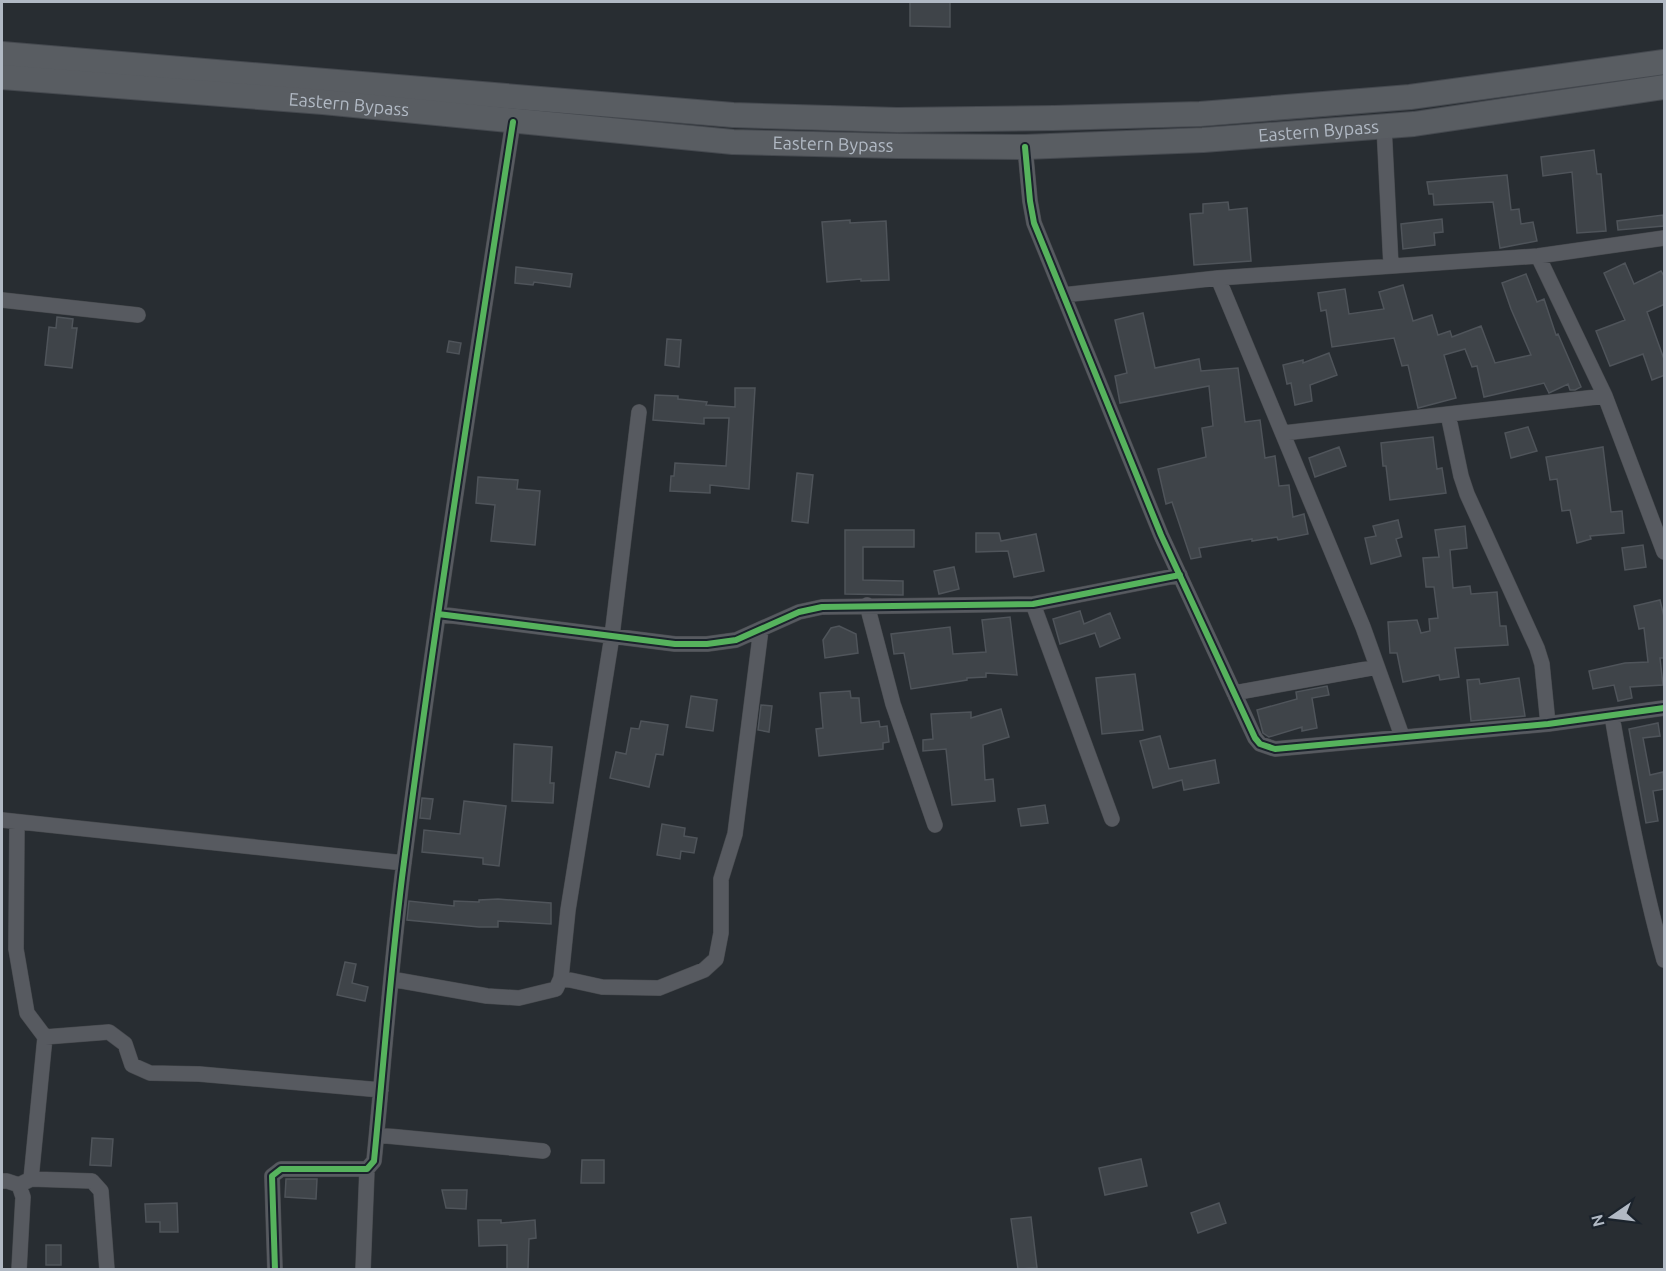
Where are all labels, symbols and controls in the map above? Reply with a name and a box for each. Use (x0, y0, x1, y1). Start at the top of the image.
street label: Eastern Bypass (288, 88, 410, 119)
street label: Eastern Bypass (1257, 116, 1380, 145)
street label: Eastern Bypass (772, 132, 894, 155)
north arrow (1582, 1187, 1642, 1247)
text: N (1587, 1213, 1608, 1229)

